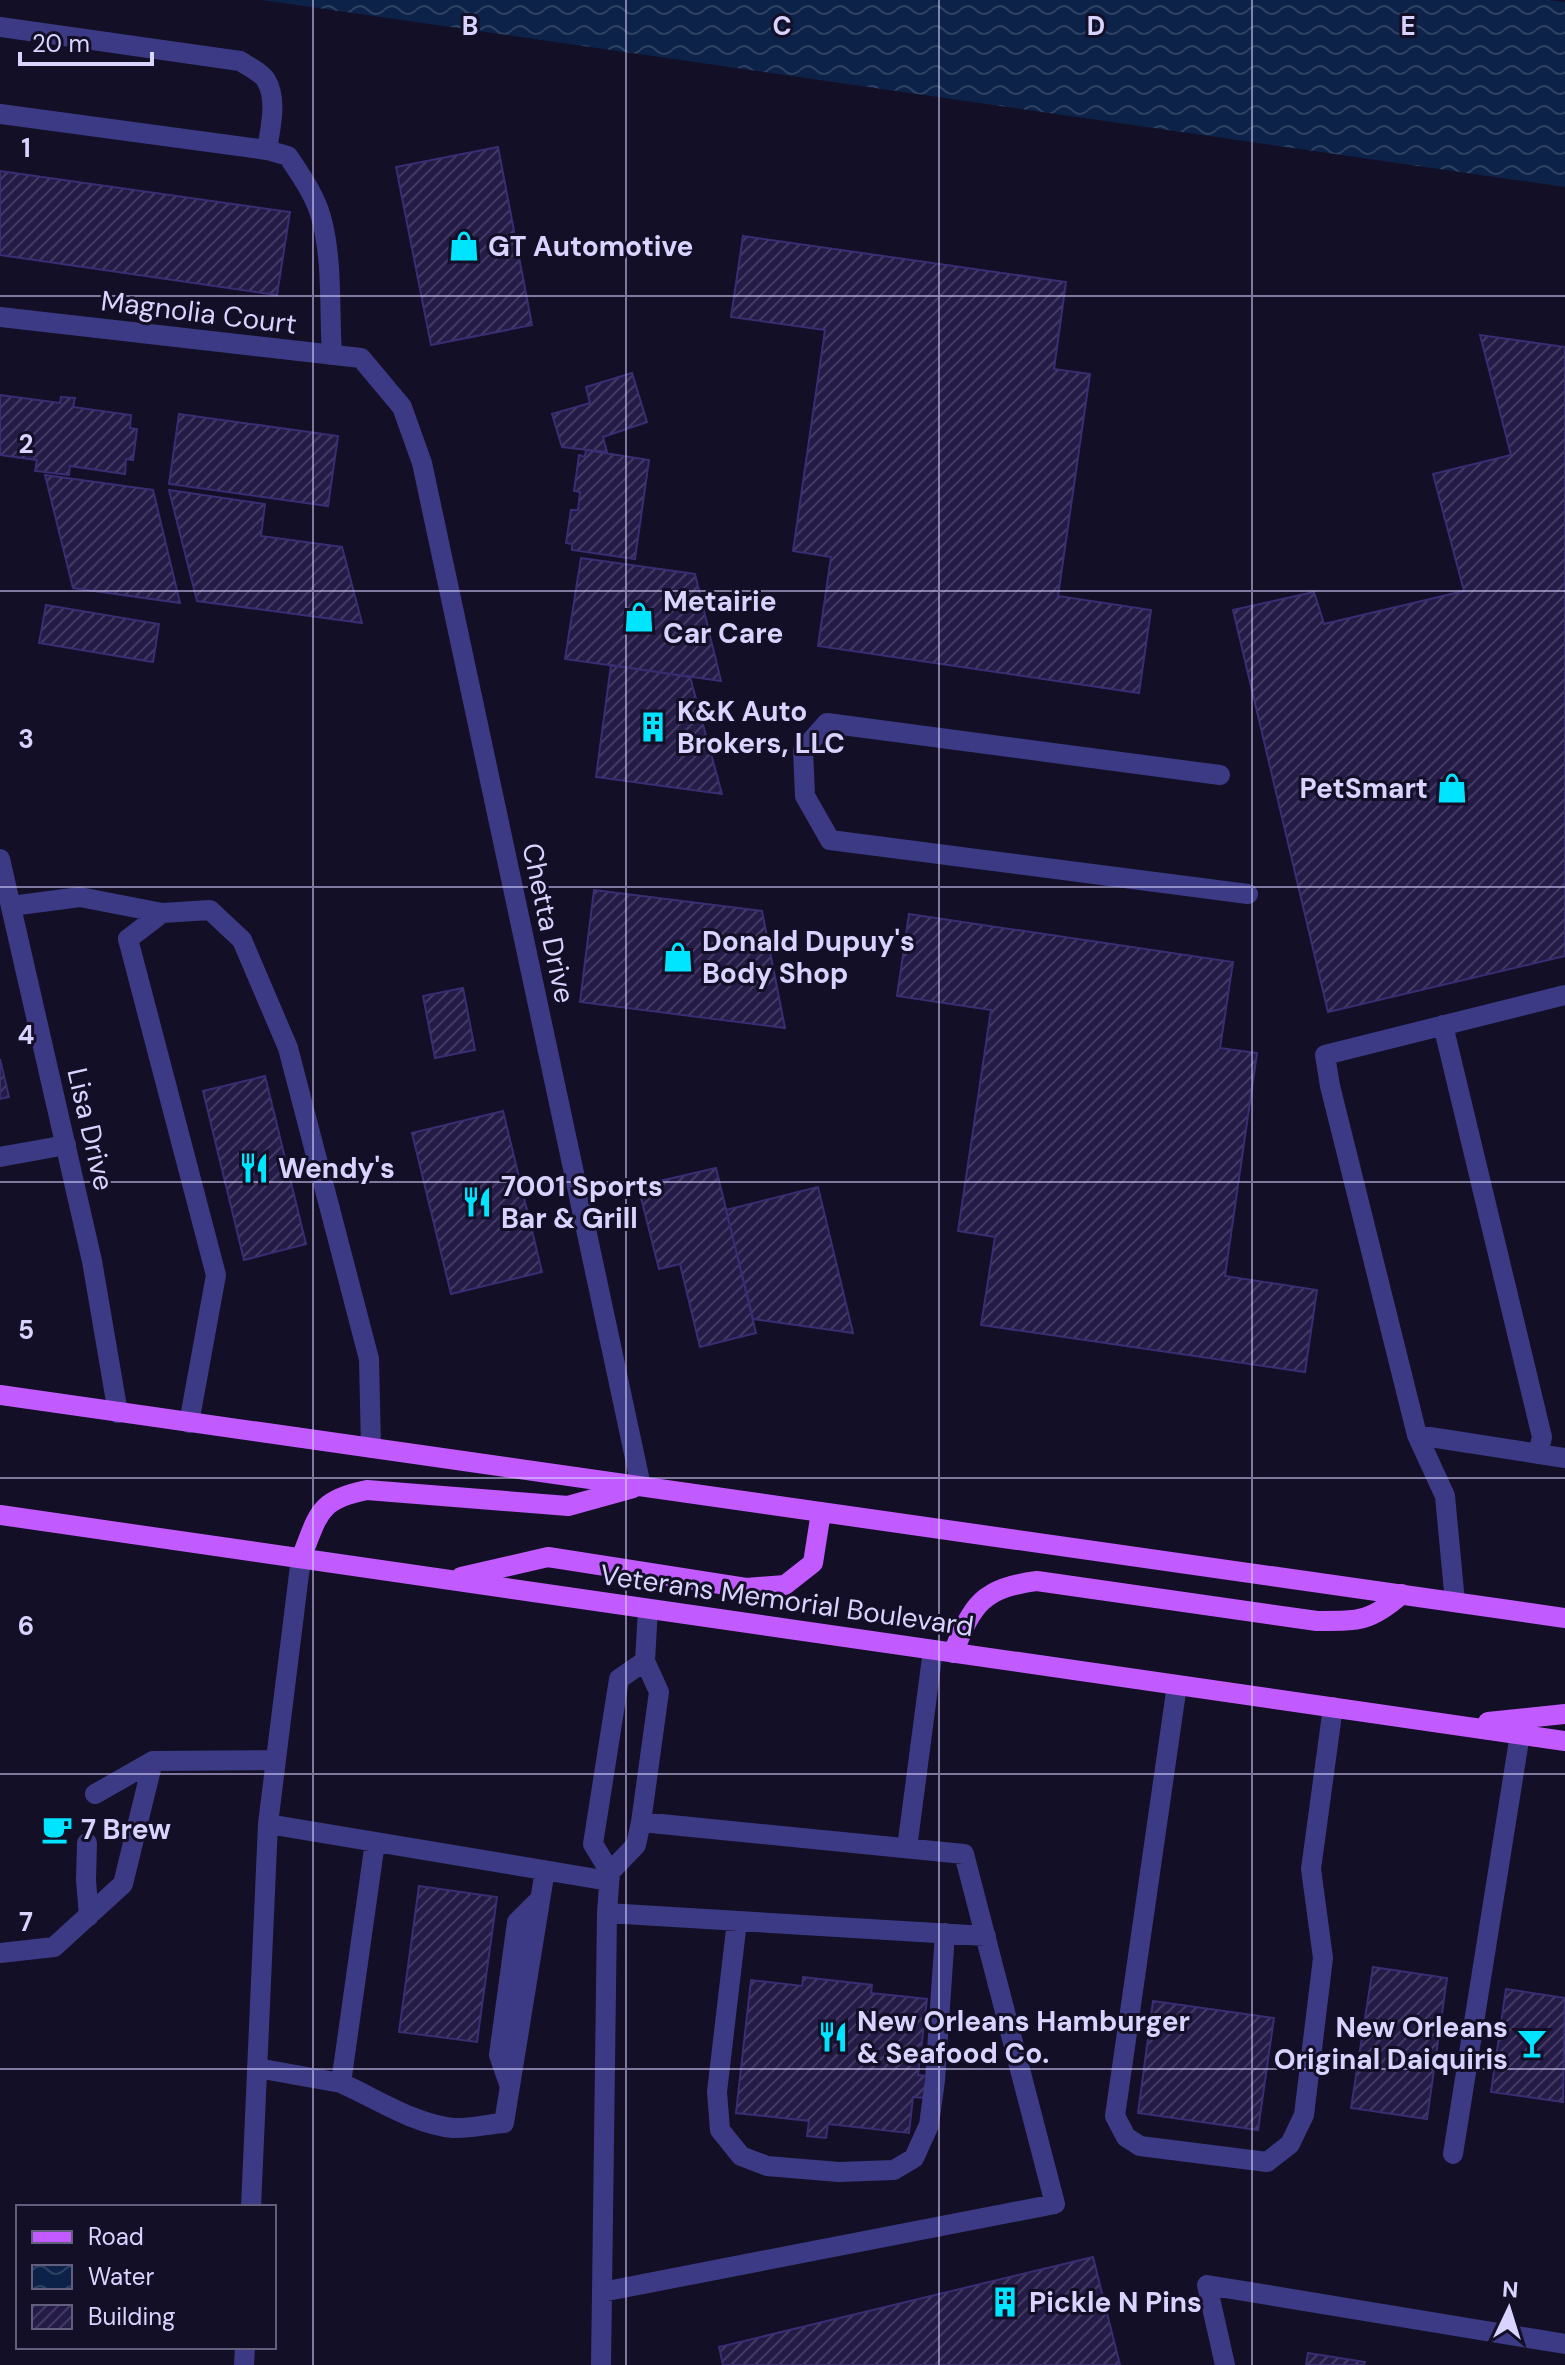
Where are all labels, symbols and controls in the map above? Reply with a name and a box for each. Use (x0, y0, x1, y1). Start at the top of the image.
text: B (462, 9, 478, 43)
text: C (772, 9, 792, 43)
text: D (1087, 9, 1105, 43)
text: E (1400, 9, 1416, 43)
scale bar (20, 16, 152, 66)
text: 20 m (32, 28, 90, 59)
text: 1 (21, 131, 31, 165)
place label: GT Automotive (488, 228, 693, 265)
shop icon: GT Automotive (447, 229, 481, 263)
street label: Magnolia Court (99, 282, 299, 343)
text: 2 (18, 427, 34, 461)
place label: Metairie Car Care (663, 583, 783, 652)
shop icon: Metairie Car Care (622, 600, 656, 634)
place label: K&K Auto Brokers, LLC (677, 693, 845, 762)
building icon: K&K Auto Brokers, LLC (636, 710, 670, 744)
text: 3 (18, 722, 34, 756)
place label: PetSmart (1299, 770, 1428, 807)
shop icon: PetSmart (1435, 771, 1469, 805)
street label: Chetta Drive (514, 840, 584, 1006)
place label: Donald Dupuy's Body Shop (702, 923, 915, 992)
shop icon: Donald Dupuy's Body Shop (661, 940, 695, 974)
text: 4 (18, 1018, 34, 1052)
street label: Lisa Drive (58, 1064, 123, 1194)
place label: Wendy's (278, 1150, 395, 1187)
restaurant icon: Wendy's (237, 1151, 271, 1185)
place label: 7001 Sports Bar & Grill (501, 1168, 663, 1237)
restaurant icon: 7001 Sports Bar & Grill (460, 1185, 494, 1219)
text: 5 (18, 1313, 34, 1347)
street label: Veterans Memorial Boulevard (598, 1556, 976, 1645)
text: 6 (18, 1609, 34, 1643)
place label: 7 Brew (81, 1811, 171, 1848)
cafe icon: 7 Brew (40, 1812, 74, 1846)
text: 7 (19, 1905, 33, 1939)
place label: New Orleans Hamburger & Seafood Co. (857, 2003, 1190, 2072)
place label: New Orleans Original Daiquiris (1274, 2009, 1508, 2078)
restaurant icon: New Orleans Hamburger & Seafood Co. (816, 2020, 850, 2054)
bar icon: New Orleans Original Daiquiris (1515, 2026, 1549, 2060)
legend (16, 2205, 276, 2349)
text: Road (88, 2221, 144, 2252)
text: Water (88, 2261, 154, 2292)
north arrow (1469, 2269, 1549, 2349)
text: N (1501, 2275, 1519, 2305)
place label: Pickle N Pins (1029, 2284, 1202, 2321)
building icon: Pickle N Pins (988, 2285, 1022, 2319)
text: Building (88, 2301, 175, 2332)

